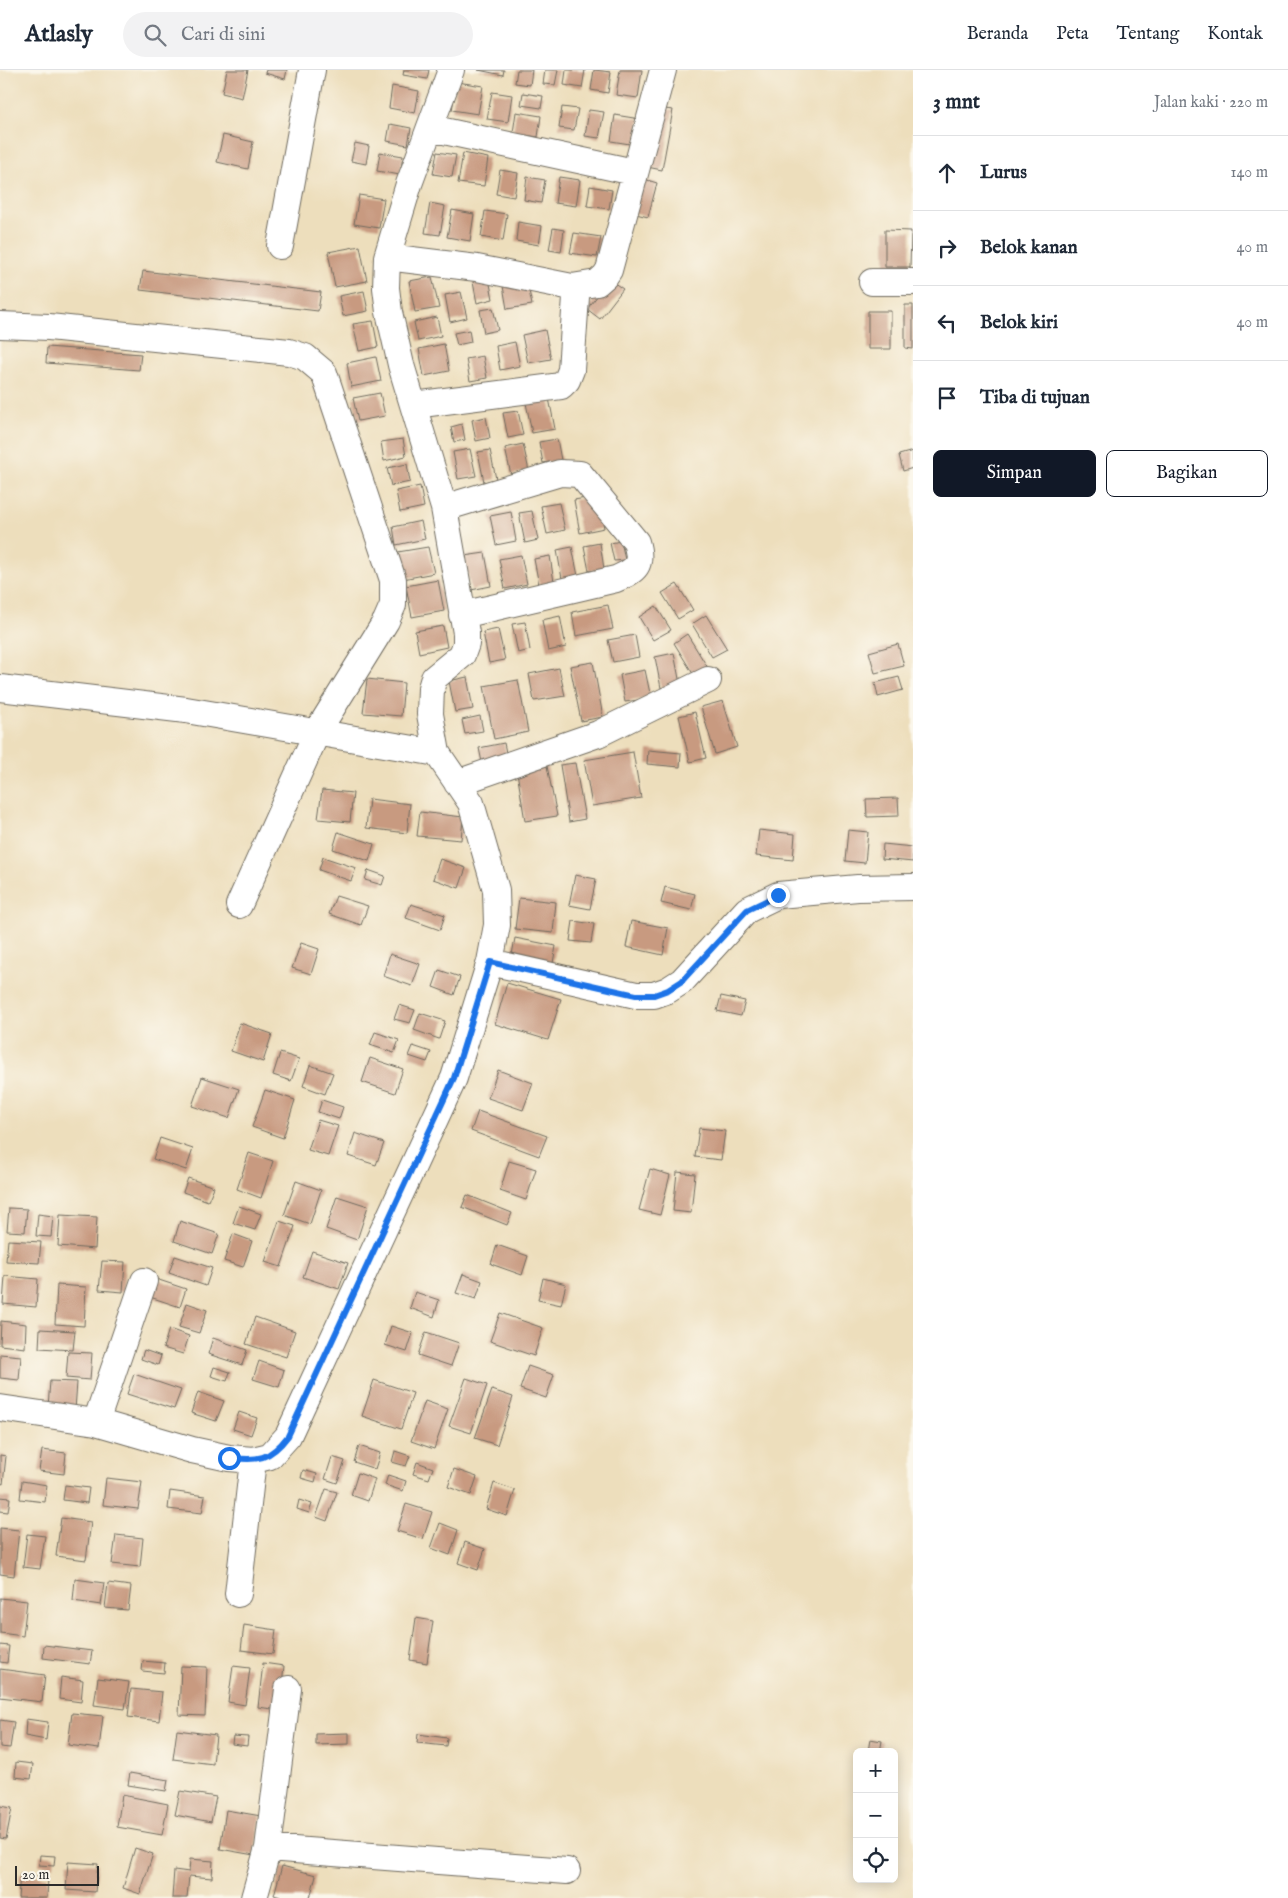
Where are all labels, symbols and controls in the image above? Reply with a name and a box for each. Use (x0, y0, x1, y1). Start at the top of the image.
search box (123, 12, 473, 57)
text: Atlasly (25, 19, 93, 50)
icon: search (141, 21, 169, 49)
text: Cari di sini (181, 23, 265, 47)
text: Beranda (967, 23, 1028, 46)
text: Peta (1056, 23, 1089, 46)
text: Tentang (1117, 23, 1179, 46)
text: Kontak (1207, 23, 1263, 46)
text: 3 mnt (933, 89, 980, 116)
text: Jalan kaki · 220 m (1154, 93, 1268, 113)
icon: ahead (933, 159, 961, 187)
text: Lurus (980, 161, 1027, 185)
text: 140 m (1230, 163, 1268, 183)
icon: right (933, 234, 961, 262)
text: Belok kanan (980, 236, 1078, 260)
text: 40 m (1236, 238, 1268, 258)
icon: left (933, 309, 961, 337)
text: Belok kiri (980, 311, 1058, 335)
text: 40 m (1236, 313, 1268, 333)
icon: arrive (933, 384, 961, 412)
text: Tiba di tujuan (980, 386, 1090, 410)
button: Simpan (933, 450, 1096, 497)
button: Bagikan (1106, 450, 1268, 497)
route end (767, 884, 790, 907)
route start (218, 1447, 241, 1470)
map controls (853, 1748, 898, 1883)
button: + (853, 1748, 898, 1793)
button: − (853, 1793, 898, 1838)
button: locate (853, 1838, 898, 1883)
scale bar (15, 1863, 99, 1886)
text: 20 m (22, 1866, 49, 1884)

